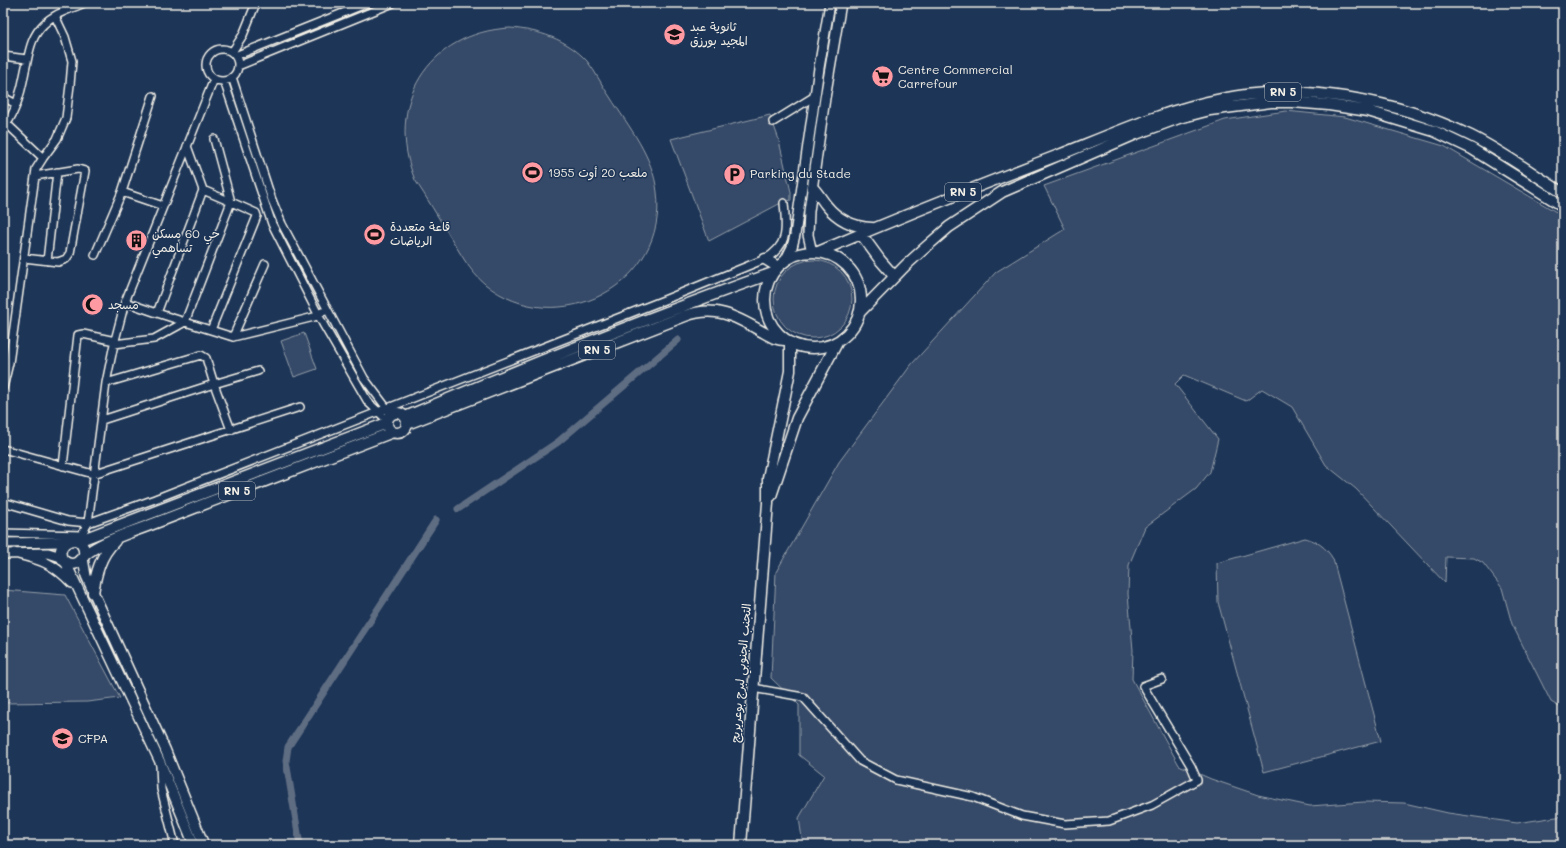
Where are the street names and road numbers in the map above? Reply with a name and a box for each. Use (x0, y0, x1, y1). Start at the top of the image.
road number: RN 5 (1265, 83, 1301, 101)
road number: RN 5 (945, 183, 981, 201)
road number: RN 5 (579, 341, 615, 359)
road number: RN 5 (219, 482, 255, 500)
street label: التجنب الجنوبي لبرج بوعريريج (726, 603, 758, 744)

